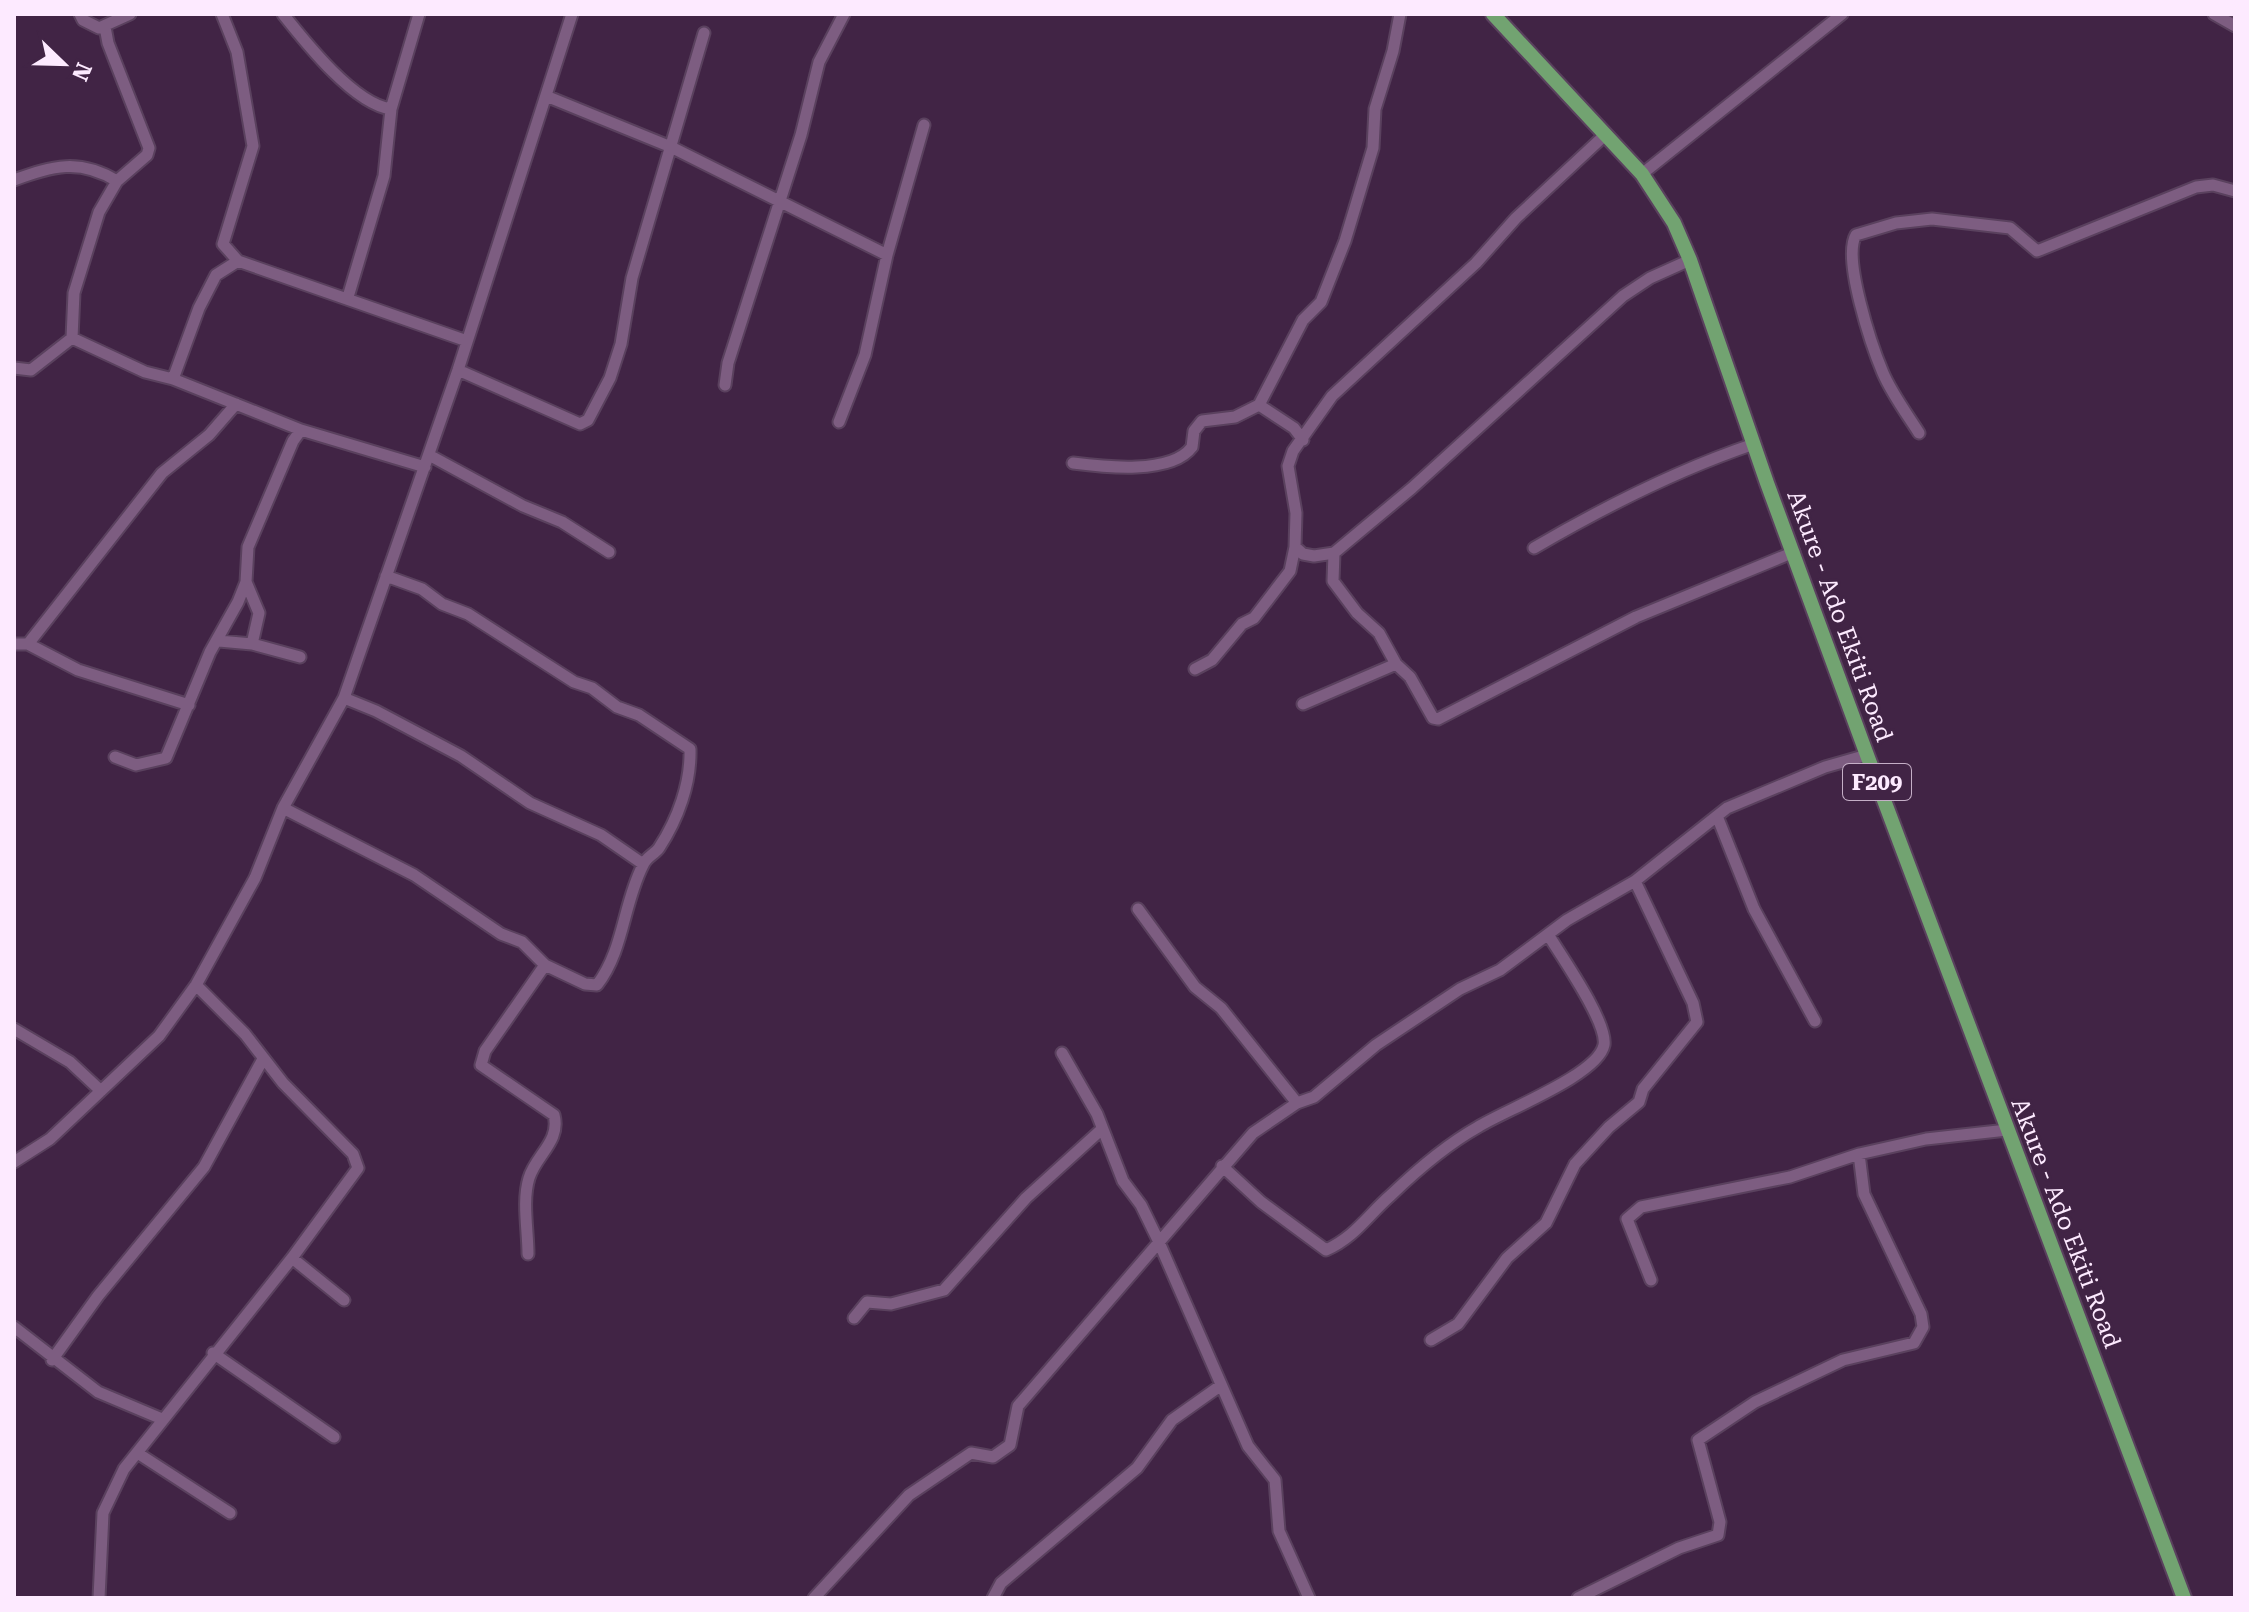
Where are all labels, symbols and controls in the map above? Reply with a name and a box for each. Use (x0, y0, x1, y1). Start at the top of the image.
north arrow (24, 24, 104, 104)
text: N (67, 59, 97, 84)
street label: Akure - Ado Ekiti Road (1781, 486, 1899, 746)
road number: F209 (1843, 764, 1911, 800)
street label: Akure - Ado Ekiti Road (2005, 1094, 2127, 1352)

